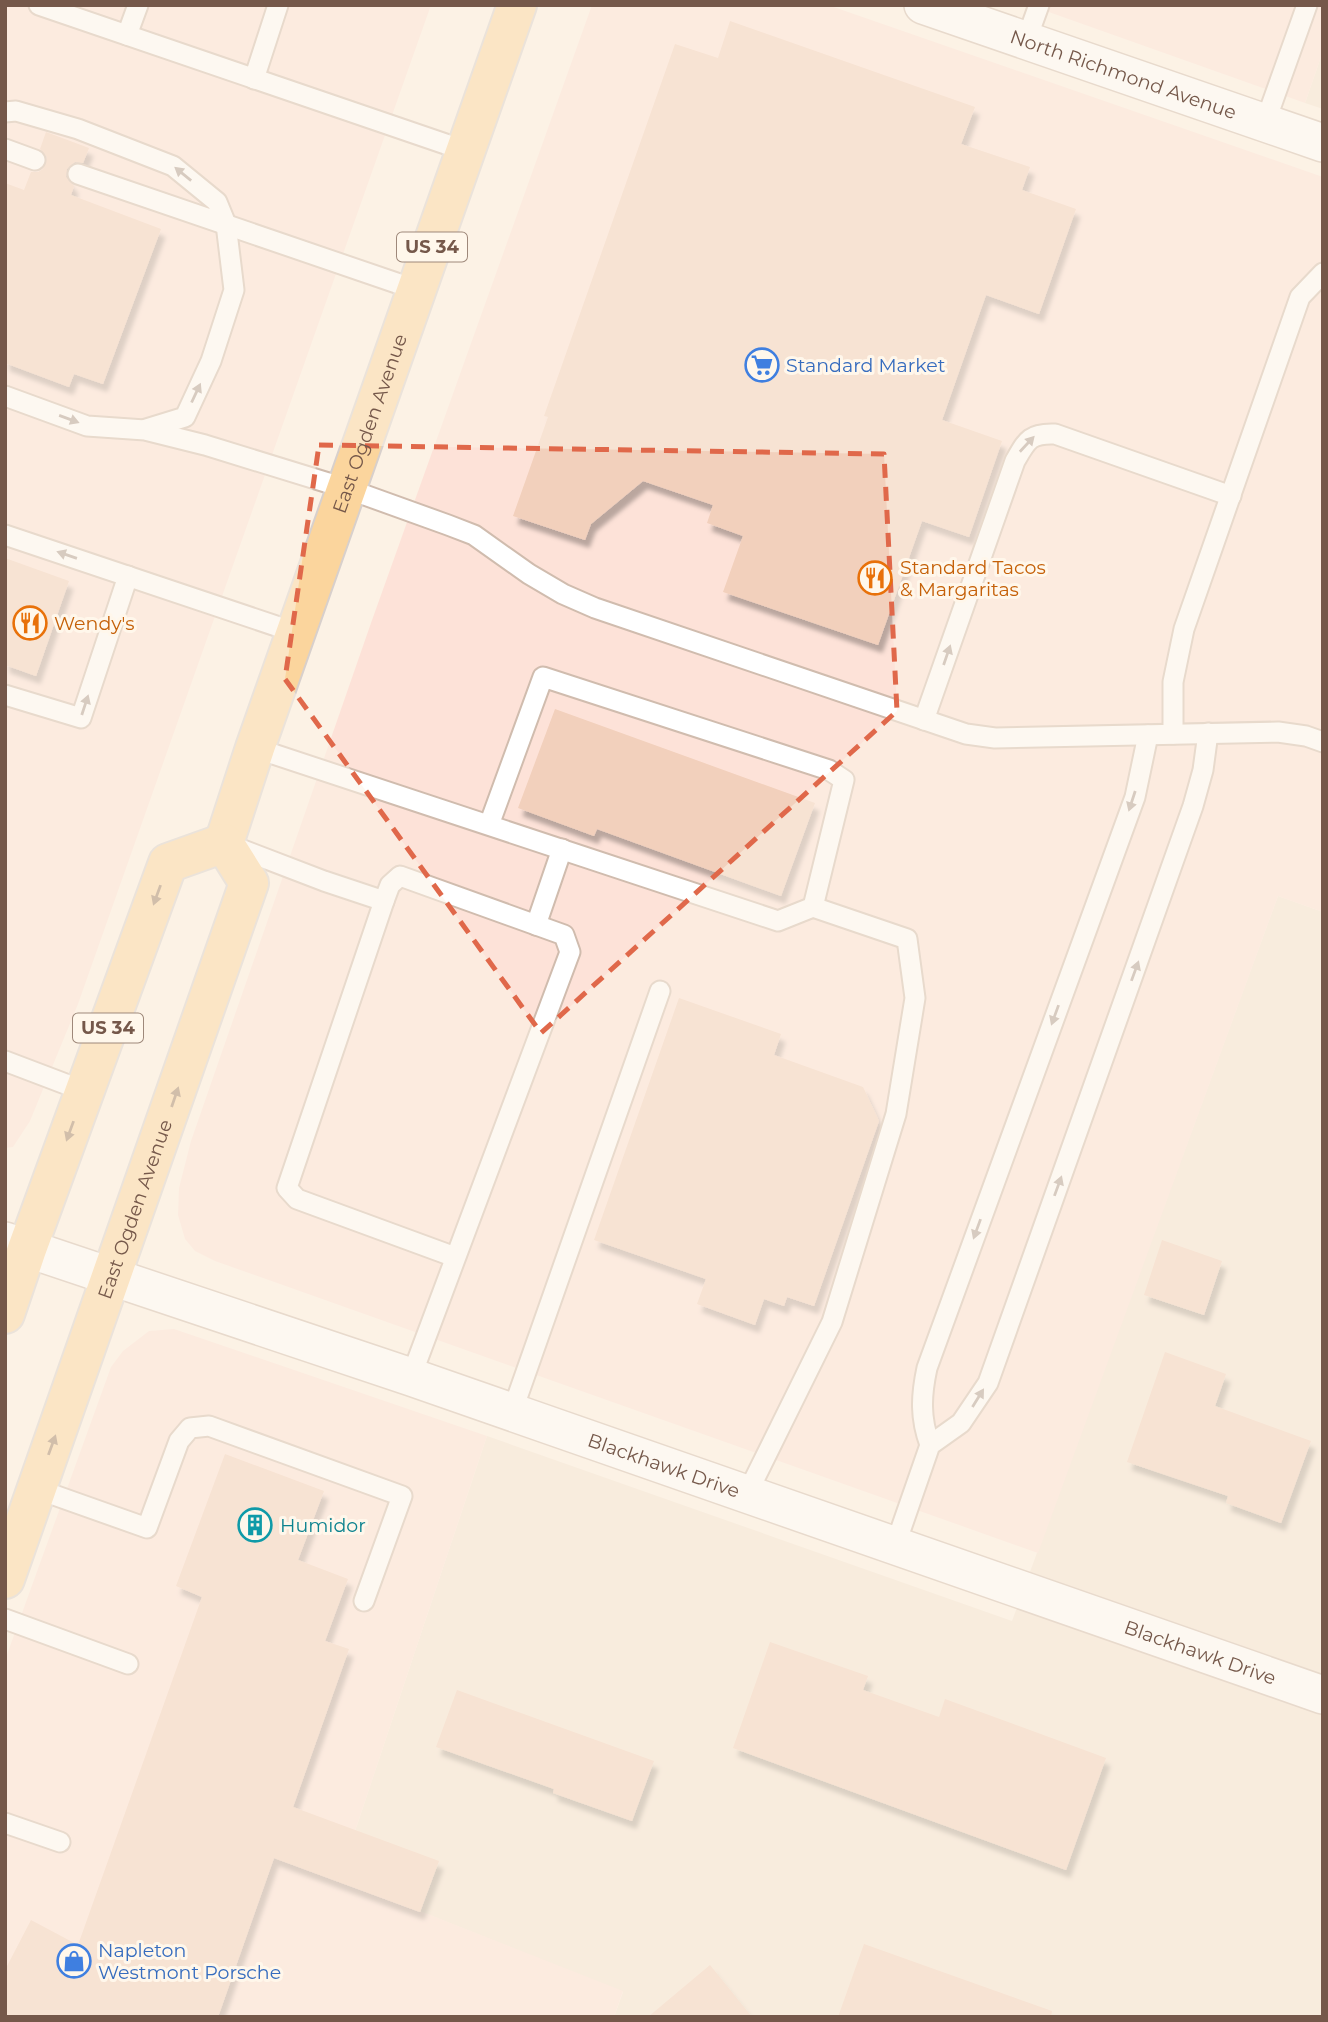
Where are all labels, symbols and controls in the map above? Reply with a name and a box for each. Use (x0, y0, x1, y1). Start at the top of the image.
street label: North Richmond Avenue (1007, 25, 1239, 124)
one-way arrow (174, 167, 191, 182)
road number: US 34 (397, 232, 467, 262)
street label: East Ogden Avenue (328, 331, 412, 516)
supermarket icon: Standard Market (743, 346, 781, 384)
place label: Standard Market (786, 354, 946, 377)
one-way arrow (191, 383, 202, 404)
one-way arrow (59, 414, 80, 425)
one-way arrow (1019, 436, 1035, 453)
one-way arrow (56, 549, 77, 560)
place label: Standard Tacos & Margaritas (900, 556, 1046, 601)
restaurant icon: Standard Tacos & Margaritas (856, 559, 894, 597)
restaurant icon: Wendy's (11, 604, 49, 642)
place label: Wendy's (54, 612, 135, 635)
one-way arrow (942, 645, 953, 666)
one-way arrow (80, 695, 91, 716)
one-way arrow (1127, 791, 1137, 812)
one-way arrow (151, 884, 162, 905)
one-way arrow (1129, 961, 1140, 982)
one-way arrow (1049, 1005, 1060, 1026)
road number: US 34 (73, 1014, 143, 1042)
one-way arrow (170, 1086, 181, 1107)
street label: East Ogden Avenue (93, 1116, 177, 1302)
one-way arrow (64, 1121, 75, 1142)
one-way arrow (1053, 1175, 1064, 1196)
one-way arrow (971, 1218, 982, 1239)
one-way arrow (972, 1389, 985, 1408)
street label: Blackhawk Drive (585, 1429, 743, 1503)
one-way arrow (47, 1435, 58, 1456)
building icon: Humidor (236, 1506, 274, 1544)
place label: Humidor (280, 1514, 366, 1537)
street label: Blackhawk Drive (1121, 1616, 1279, 1690)
place label: Napleton Westmont Porsche (98, 1939, 281, 1984)
shop icon: Napleton Westmont Porsche (55, 1942, 93, 1980)

